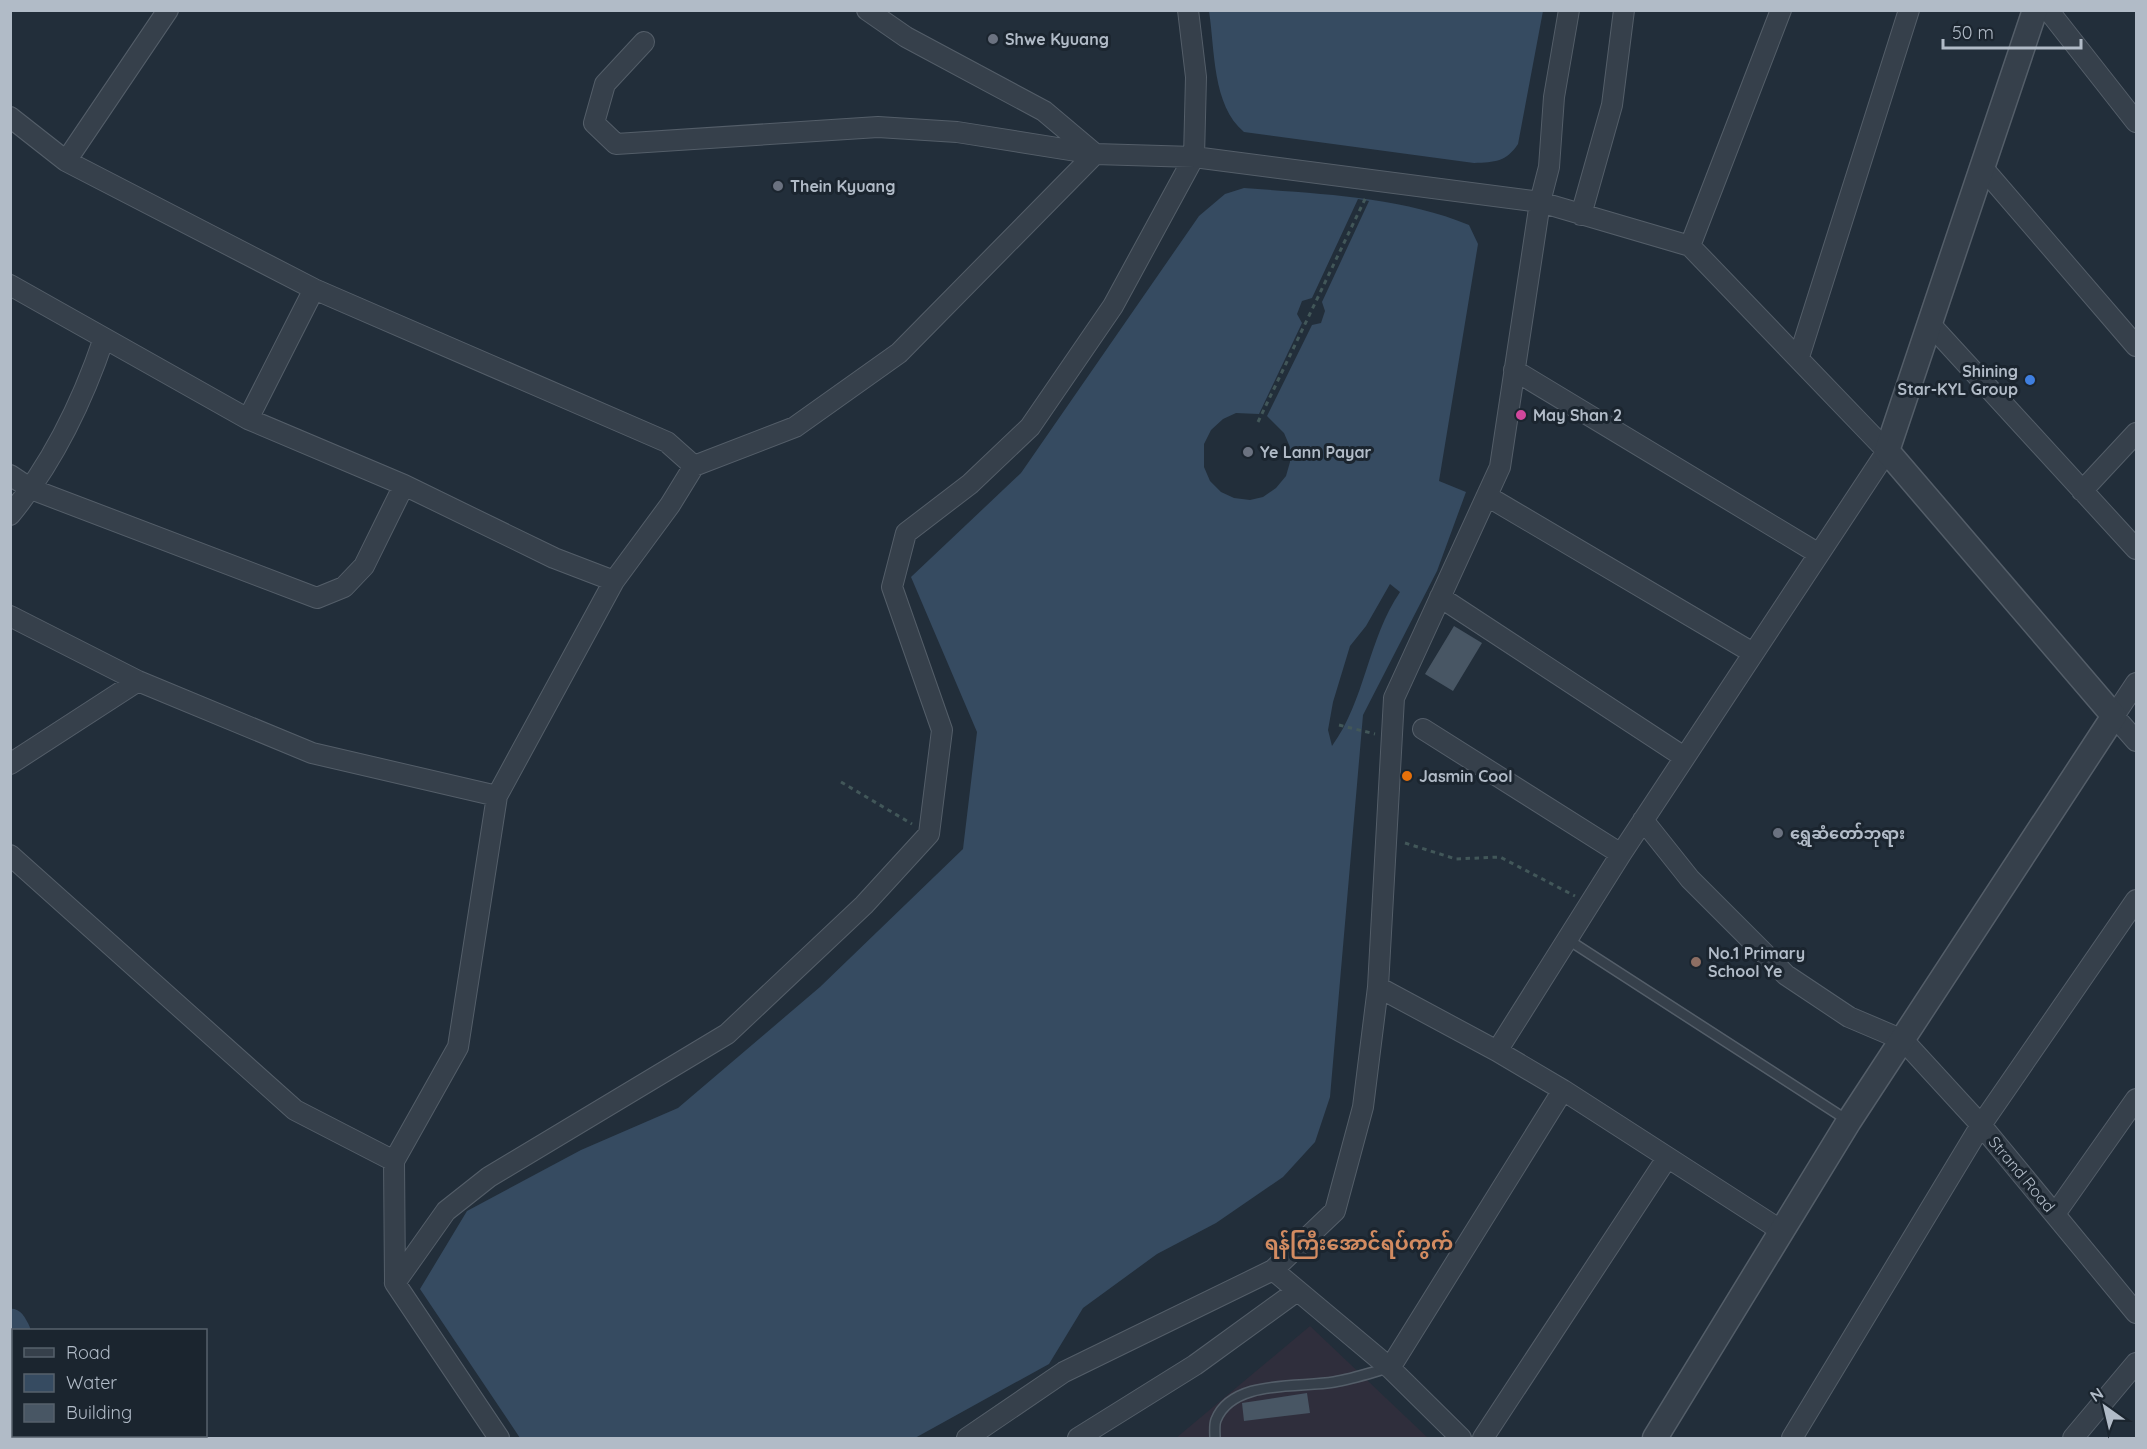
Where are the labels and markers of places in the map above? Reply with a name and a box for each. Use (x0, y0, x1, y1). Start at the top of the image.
place label: Shwe Kyuang (1005, 29, 1109, 49)
marker: Shwe Kyuang (986, 32, 1000, 46)
place label: Thein Kyuang (790, 176, 895, 196)
marker: Thein Kyuang (771, 179, 785, 193)
place label: Shining Star-KYL Group (1898, 361, 2018, 399)
marker: Shining Star-KYL Group (2023, 373, 2037, 387)
place label: May Shan 2 (1533, 405, 1622, 425)
marker: May Shan 2 (1514, 408, 1528, 422)
place label: Ye Lann Payar (1260, 442, 1371, 462)
marker: Ye Lann Payar (1241, 445, 1255, 459)
place label: Jasmin Cool (1419, 766, 1512, 786)
marker: Jasmin Cool (1400, 769, 1414, 783)
place label: ရွှေဆံတော်ဘုရား (1790, 822, 1905, 847)
marker: ရွှေဆံတော်ဘုရား (1771, 826, 1785, 840)
place label: No.1 Primary School Ye (1708, 943, 1805, 981)
marker: No.1 Primary School Ye (1689, 955, 1703, 969)

